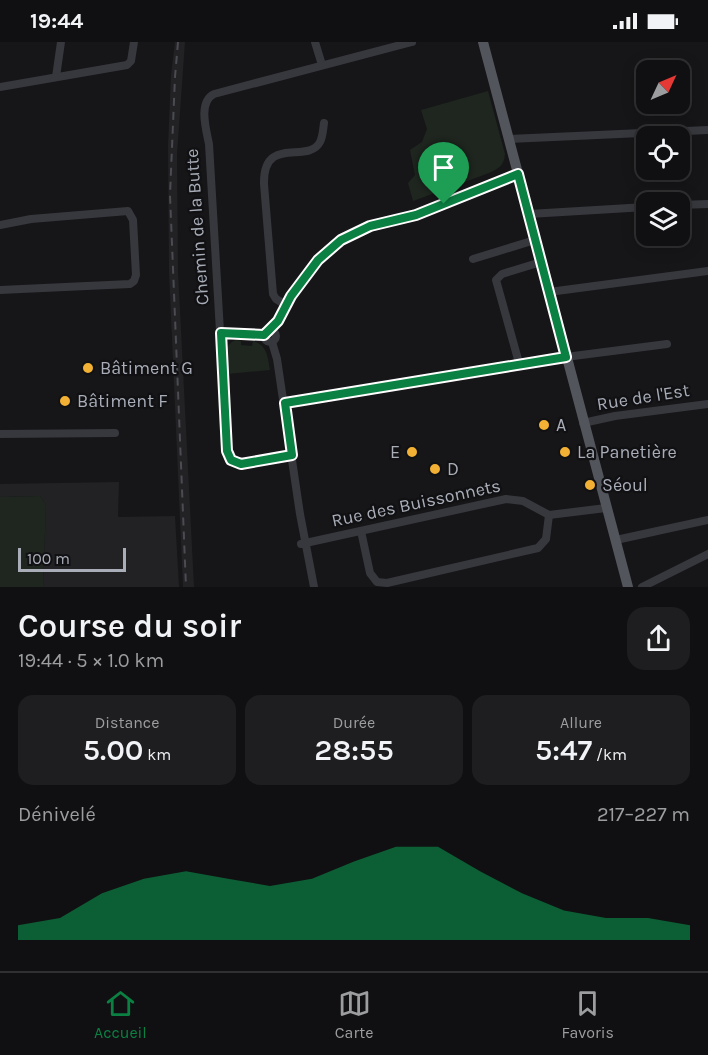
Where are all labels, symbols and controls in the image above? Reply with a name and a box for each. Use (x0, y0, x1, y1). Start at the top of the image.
text: 19:44 (30, 8, 83, 34)
north arrow (636, 60, 690, 114)
map controls (636, 60, 690, 246)
button: locate (636, 126, 690, 180)
pin (418, 142, 469, 204)
street label: Chemin de la Butte (181, 148, 213, 306)
icon: arrive (427, 151, 460, 184)
button: layers (636, 192, 690, 246)
place label: Bâtiment G (100, 357, 193, 379)
marker: Bâtiment G (81, 361, 95, 375)
street label: Rue de l'Est (595, 379, 691, 415)
place label: Bâtiment F (77, 390, 168, 412)
marker: Bâtiment F (58, 394, 72, 408)
place label: A (556, 414, 566, 436)
marker: A (537, 418, 551, 432)
place label: E (390, 441, 400, 463)
place label: La Panetière (577, 441, 677, 463)
marker: E (405, 445, 419, 459)
marker: La Panetière (558, 445, 572, 459)
place label: D (447, 458, 459, 480)
marker: D (428, 462, 442, 476)
street label: Rue des Buissonnets (329, 474, 503, 532)
place label: Séoul (602, 474, 648, 496)
marker: Séoul (583, 478, 597, 492)
scale bar (18, 545, 126, 572)
text: 100 m (27, 549, 70, 568)
text: Course du soir (18, 607, 241, 645)
button: share (627, 607, 690, 670)
text: 19:44 · 5 × 1.0 km (18, 649, 164, 672)
text: Distance (95, 713, 159, 732)
text: Durée (333, 713, 375, 732)
text: Allure (560, 713, 602, 732)
text: 5.00 (83, 732, 143, 768)
text: 28:55 (314, 732, 394, 768)
text: 5:47 (535, 732, 592, 768)
text: km (143, 745, 171, 764)
text: /km (592, 745, 627, 764)
text: Dénivelé (18, 803, 96, 826)
text: 217–227 m (597, 803, 690, 826)
tab: Accueil (94, 987, 147, 1042)
tab: Carte (335, 987, 373, 1042)
tab: Favoris (561, 987, 614, 1042)

